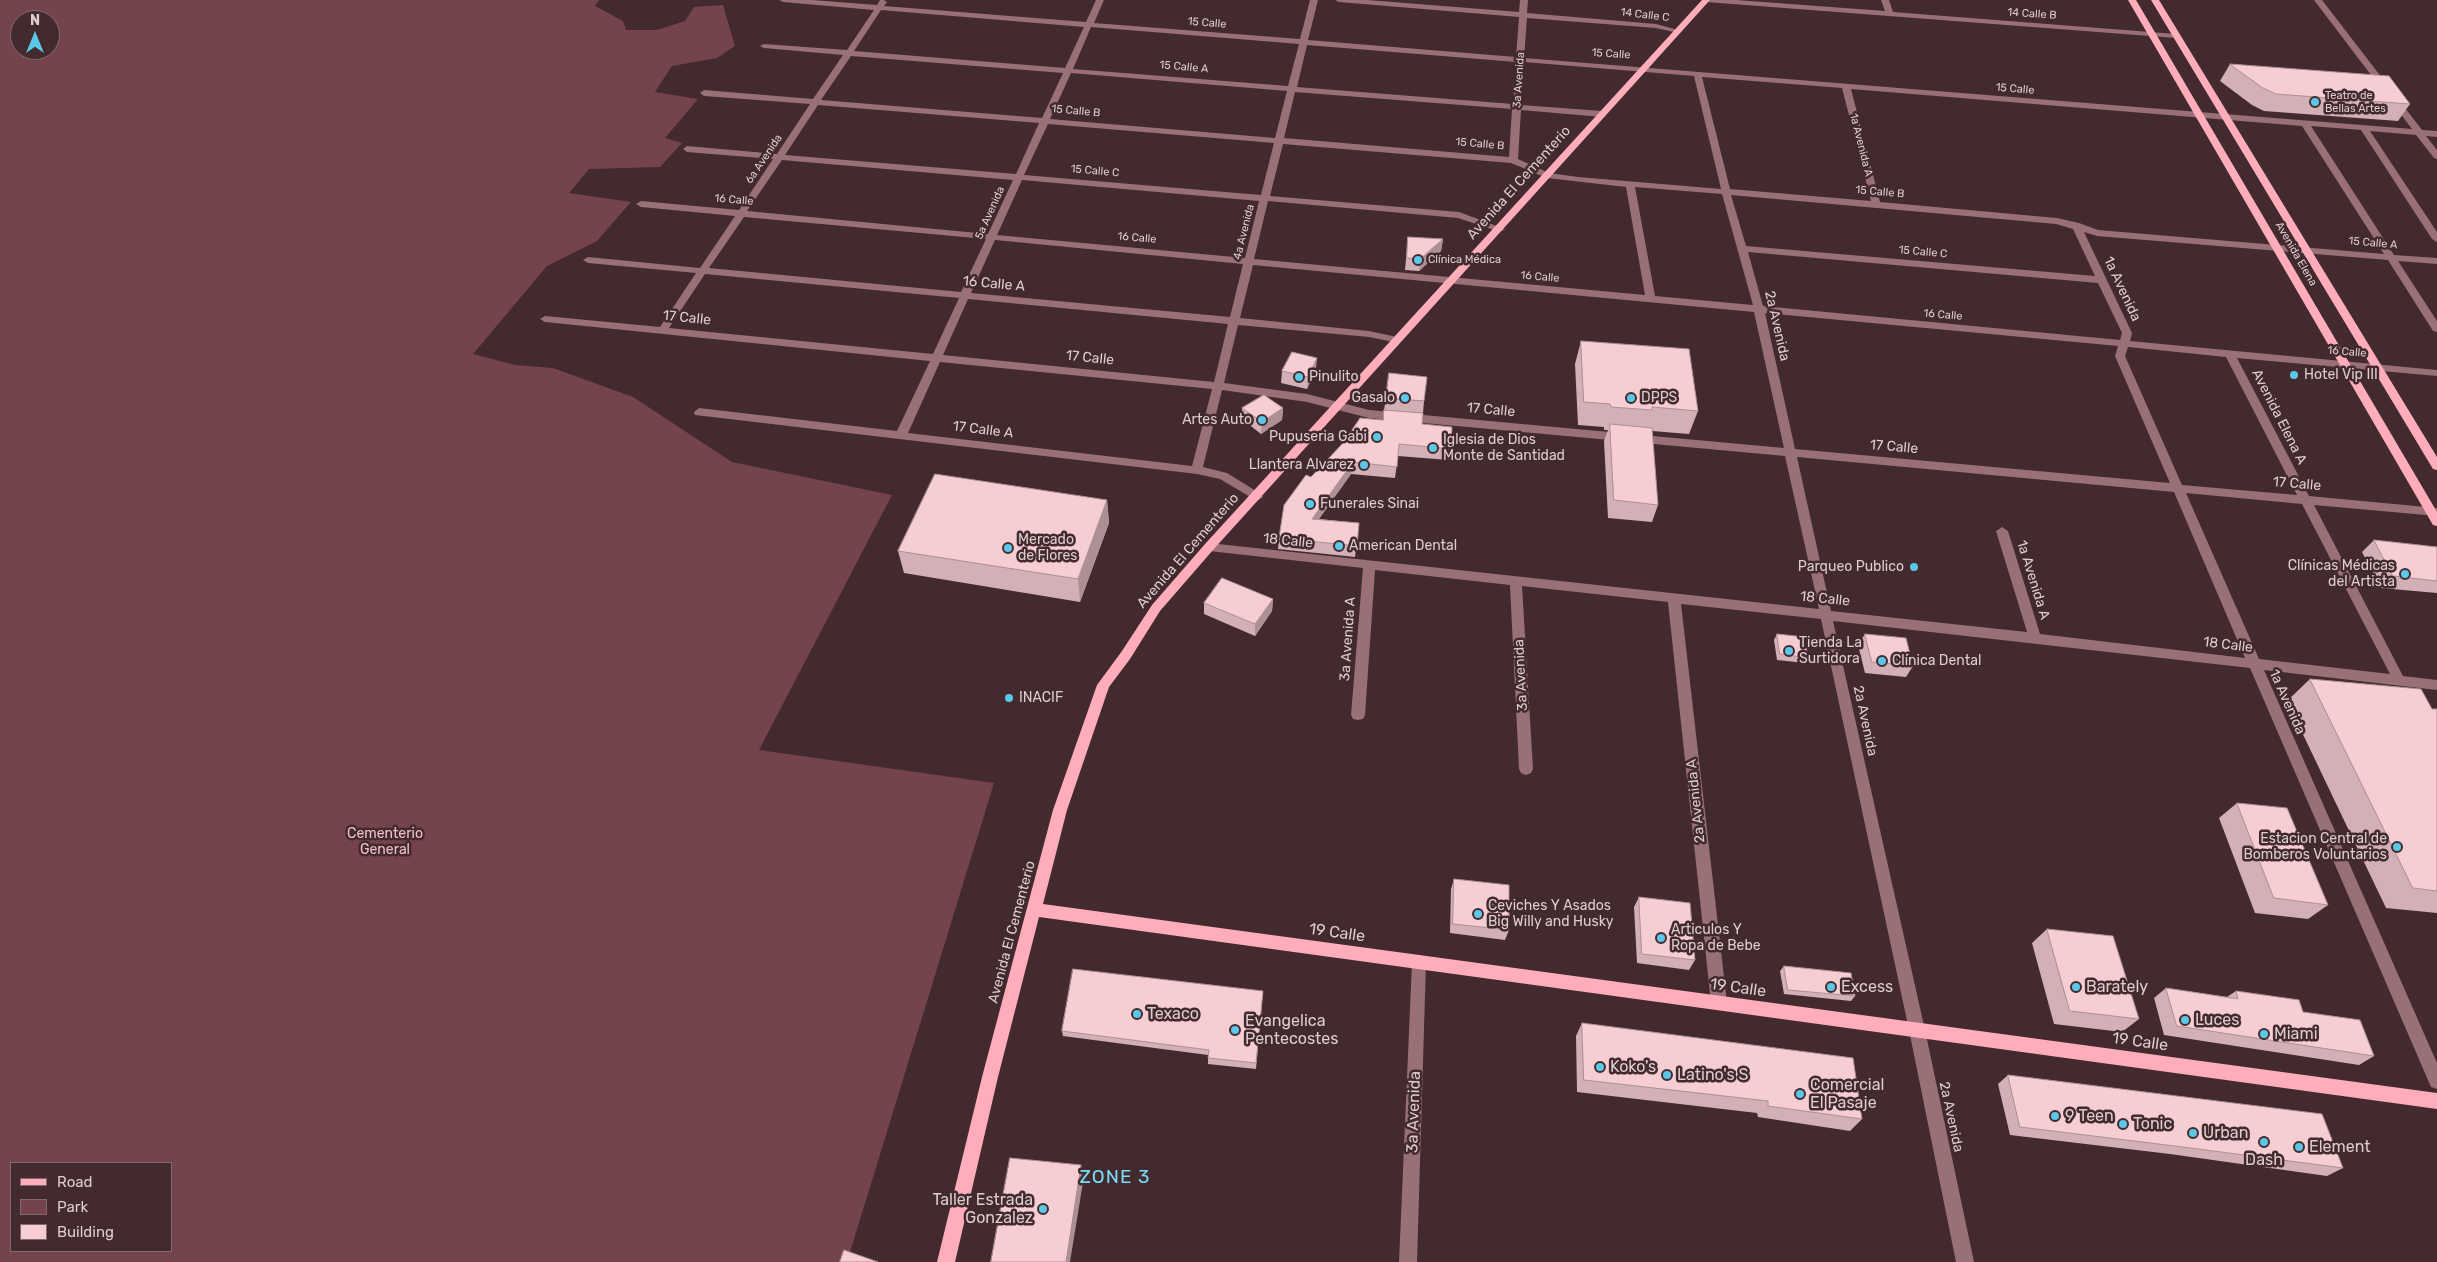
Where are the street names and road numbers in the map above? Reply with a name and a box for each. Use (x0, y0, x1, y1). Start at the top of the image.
street label: 14 Calle C (1620, 5, 1670, 25)
street label: 14 Calle B (2007, 6, 2057, 22)
street label: 15 Calle (1187, 15, 1227, 31)
street label: 15 Calle (1591, 46, 1631, 62)
street label: 3a Avenida (1510, 51, 1528, 109)
street label: 15 Calle A (1159, 58, 1209, 76)
street label: 15 Calle (1995, 81, 2035, 97)
street label: 15 Calle B (1051, 102, 1101, 120)
street label: 1a Avenida A (1847, 112, 1875, 178)
street label: Avenida El Cementerio (1464, 123, 1574, 243)
street label: 6a Avenida (743, 132, 785, 186)
street label: 15 Calle B (1455, 135, 1505, 153)
street label: 15 Calle C (1070, 162, 1120, 180)
street label: 15 Calle B (1855, 183, 1905, 201)
street label: 5a Avenida (973, 185, 1007, 241)
street label: 16 Calle (714, 192, 754, 208)
street label: 4a Avenida (1231, 203, 1257, 261)
street label: Avenida Elena (2272, 220, 2320, 288)
street label: 16 Calle (1117, 230, 1157, 246)
street label: 15 Calle A (2348, 234, 2398, 252)
street label: 15 Calle C (1898, 243, 1948, 261)
street label: 1a Avenida (2100, 254, 2144, 324)
street label: 16 Calle (1520, 269, 1560, 285)
street label: 16 Calle A (962, 273, 1026, 295)
street label: 2a Avenida (1761, 289, 1793, 363)
street label: 17 Calle (662, 307, 712, 329)
street label: 16 Calle (1923, 307, 1963, 323)
street label: 16 Calle (2327, 344, 2367, 360)
street label: 17 Calle (1065, 347, 1115, 369)
street label: Avenida Elena A (2248, 367, 2310, 467)
street label: 17 Calle (1466, 400, 1516, 420)
street label: 17 Calle A (952, 418, 1014, 442)
street label: 17 Calle (1869, 437, 1919, 457)
street label: 17 Calle (2272, 474, 2322, 494)
street label: Avenida El Cementerio (1133, 490, 1243, 612)
street label: 18 Calle (1262, 530, 1314, 552)
street label: 1a Avenida A (2013, 538, 2053, 622)
street label: 18 Calle (1799, 588, 1851, 610)
street label: 3a Avenida A (1337, 596, 1359, 682)
street label: 18 Calle (2202, 634, 2254, 656)
street label: 3a Avenida (1511, 639, 1531, 711)
street label: 1a Avenida (2265, 667, 2309, 737)
street label: 2a Avenida (1849, 684, 1881, 758)
street label: 2a Avenida A (1683, 758, 1709, 844)
street label: Avenida El Cementerio (985, 859, 1039, 1005)
street label: 19 Calle (1308, 920, 1366, 946)
street label: 19 Calle (1709, 975, 1767, 1001)
street label: 19 Calle (2111, 1029, 2169, 1055)
street label: 3a Avenida (1403, 1071, 1425, 1153)
street label: 2a Avenida (1935, 1080, 1967, 1154)

